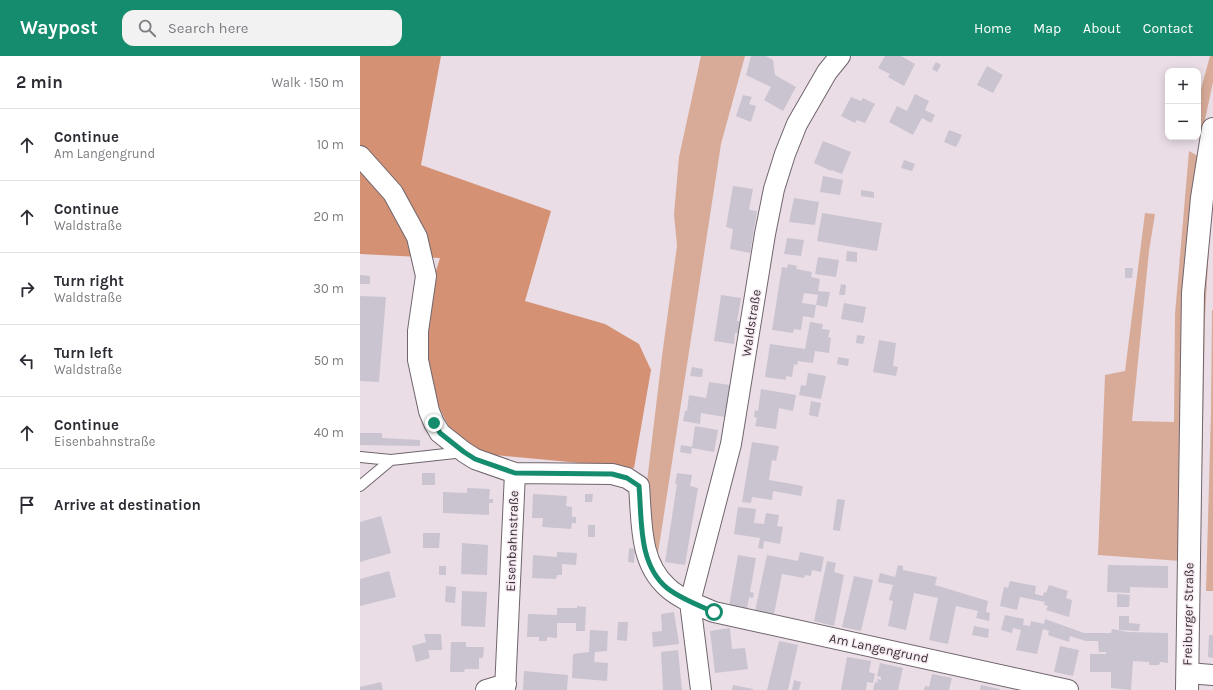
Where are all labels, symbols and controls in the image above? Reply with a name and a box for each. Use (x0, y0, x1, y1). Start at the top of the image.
search box (122, 10, 402, 46)
text: Waypost (20, 17, 98, 39)
icon: search (136, 17, 158, 39)
text: Search here (168, 19, 248, 37)
text: Home (974, 20, 1011, 37)
text: Map (1033, 20, 1061, 37)
text: About (1083, 20, 1121, 37)
text: Contact (1143, 20, 1193, 37)
map controls (1165, 68, 1201, 140)
button: + (1165, 68, 1201, 104)
text: 2 min (16, 72, 63, 92)
text: Walk · 150 m (272, 75, 344, 90)
button: − (1165, 104, 1201, 140)
text: Continue (54, 128, 119, 146)
icon: ahead (16, 134, 38, 156)
text: 10 m (317, 137, 344, 152)
text: Am Langengrund (54, 146, 155, 161)
text: Continue (54, 200, 119, 218)
icon: ahead (16, 206, 38, 228)
text: 20 m (314, 209, 344, 224)
text: Waldstraße (54, 218, 122, 233)
text: Turn right (54, 272, 124, 290)
icon: right (16, 278, 38, 300)
text: 30 m (313, 281, 344, 296)
street label: Waldstraße (738, 288, 764, 358)
text: Waldstraße (54, 290, 122, 305)
text: Turn left (54, 344, 113, 362)
icon: left (16, 350, 38, 372)
text: 50 m (314, 353, 344, 368)
text: Waldstraße (54, 362, 122, 377)
route end (425, 414, 443, 432)
text: Continue (54, 416, 119, 434)
icon: ahead (16, 422, 38, 444)
text: 40 m (314, 425, 344, 440)
text: Eisenbahnstraße (54, 434, 155, 449)
street label: Eisenbahnstraße (503, 490, 521, 592)
icon: arrive (16, 494, 38, 516)
text: Arrive at destination (54, 496, 201, 514)
street label: Freiburger Straße (1180, 562, 1196, 666)
route start (705, 603, 723, 621)
street label: Am Langengrund (828, 630, 930, 666)

